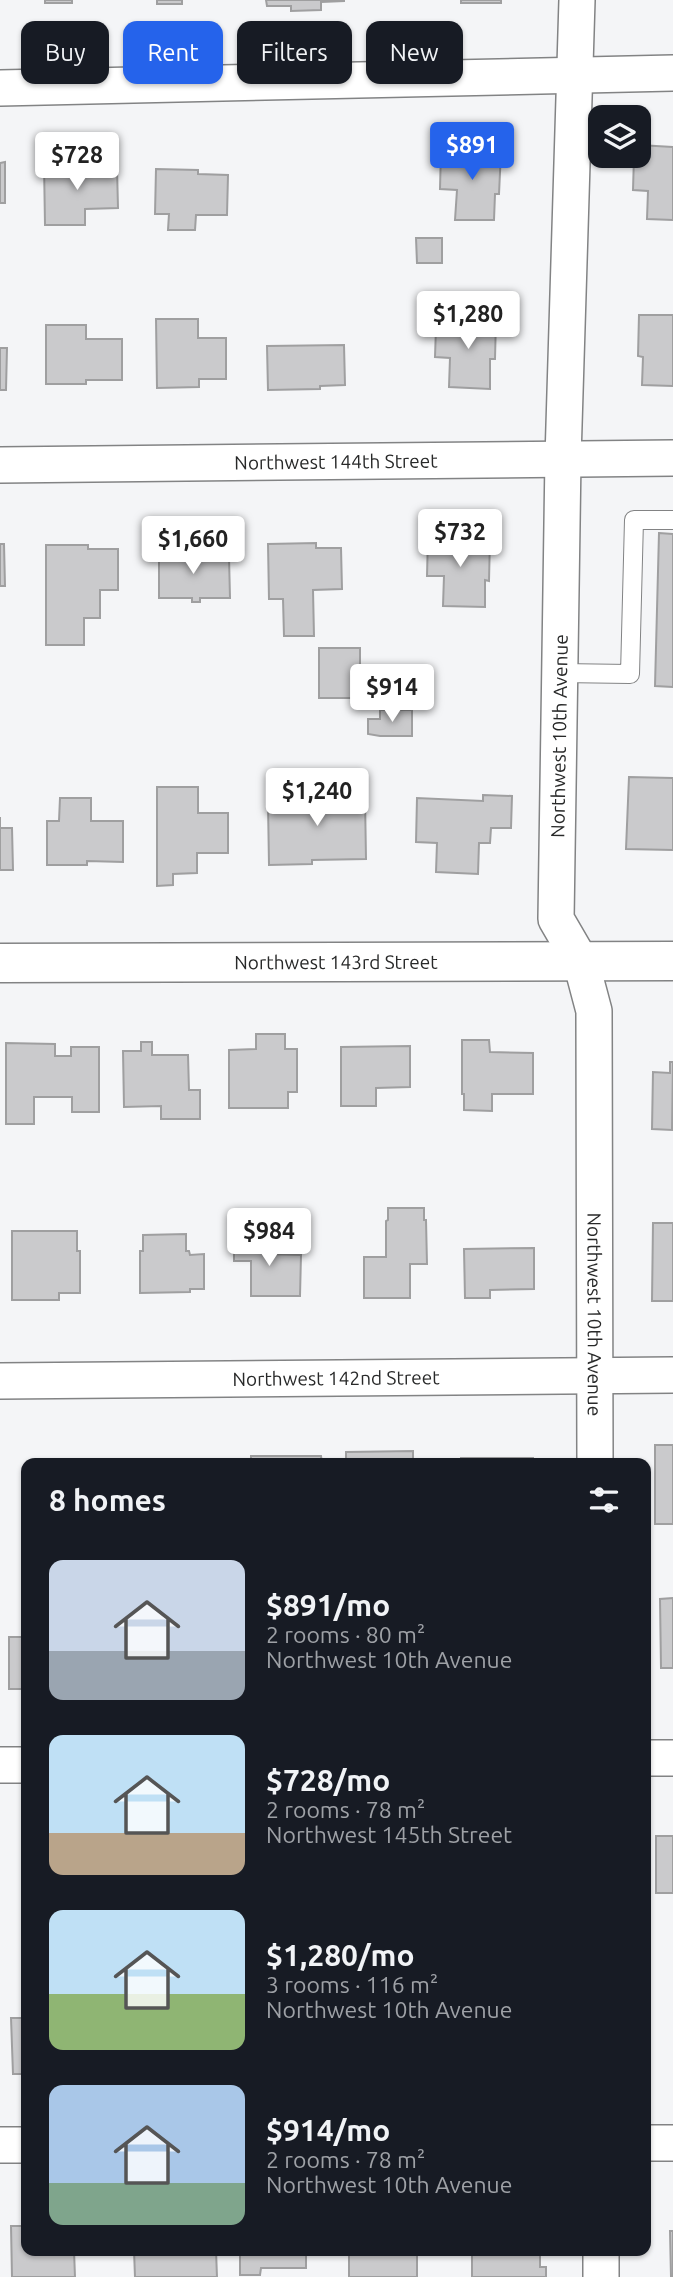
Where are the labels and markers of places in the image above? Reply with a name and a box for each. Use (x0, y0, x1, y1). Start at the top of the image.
pin: $891 (431, 122, 513, 182)
pin: $728 (36, 132, 118, 192)
pin: $1,280 (411, 292, 525, 351)
pin: $732 (419, 510, 501, 569)
pin: $1,660 (136, 516, 250, 576)
pin: $914 (351, 664, 433, 724)
pin: $1,240 (260, 768, 374, 828)
pin: $984 (228, 1208, 310, 1268)

